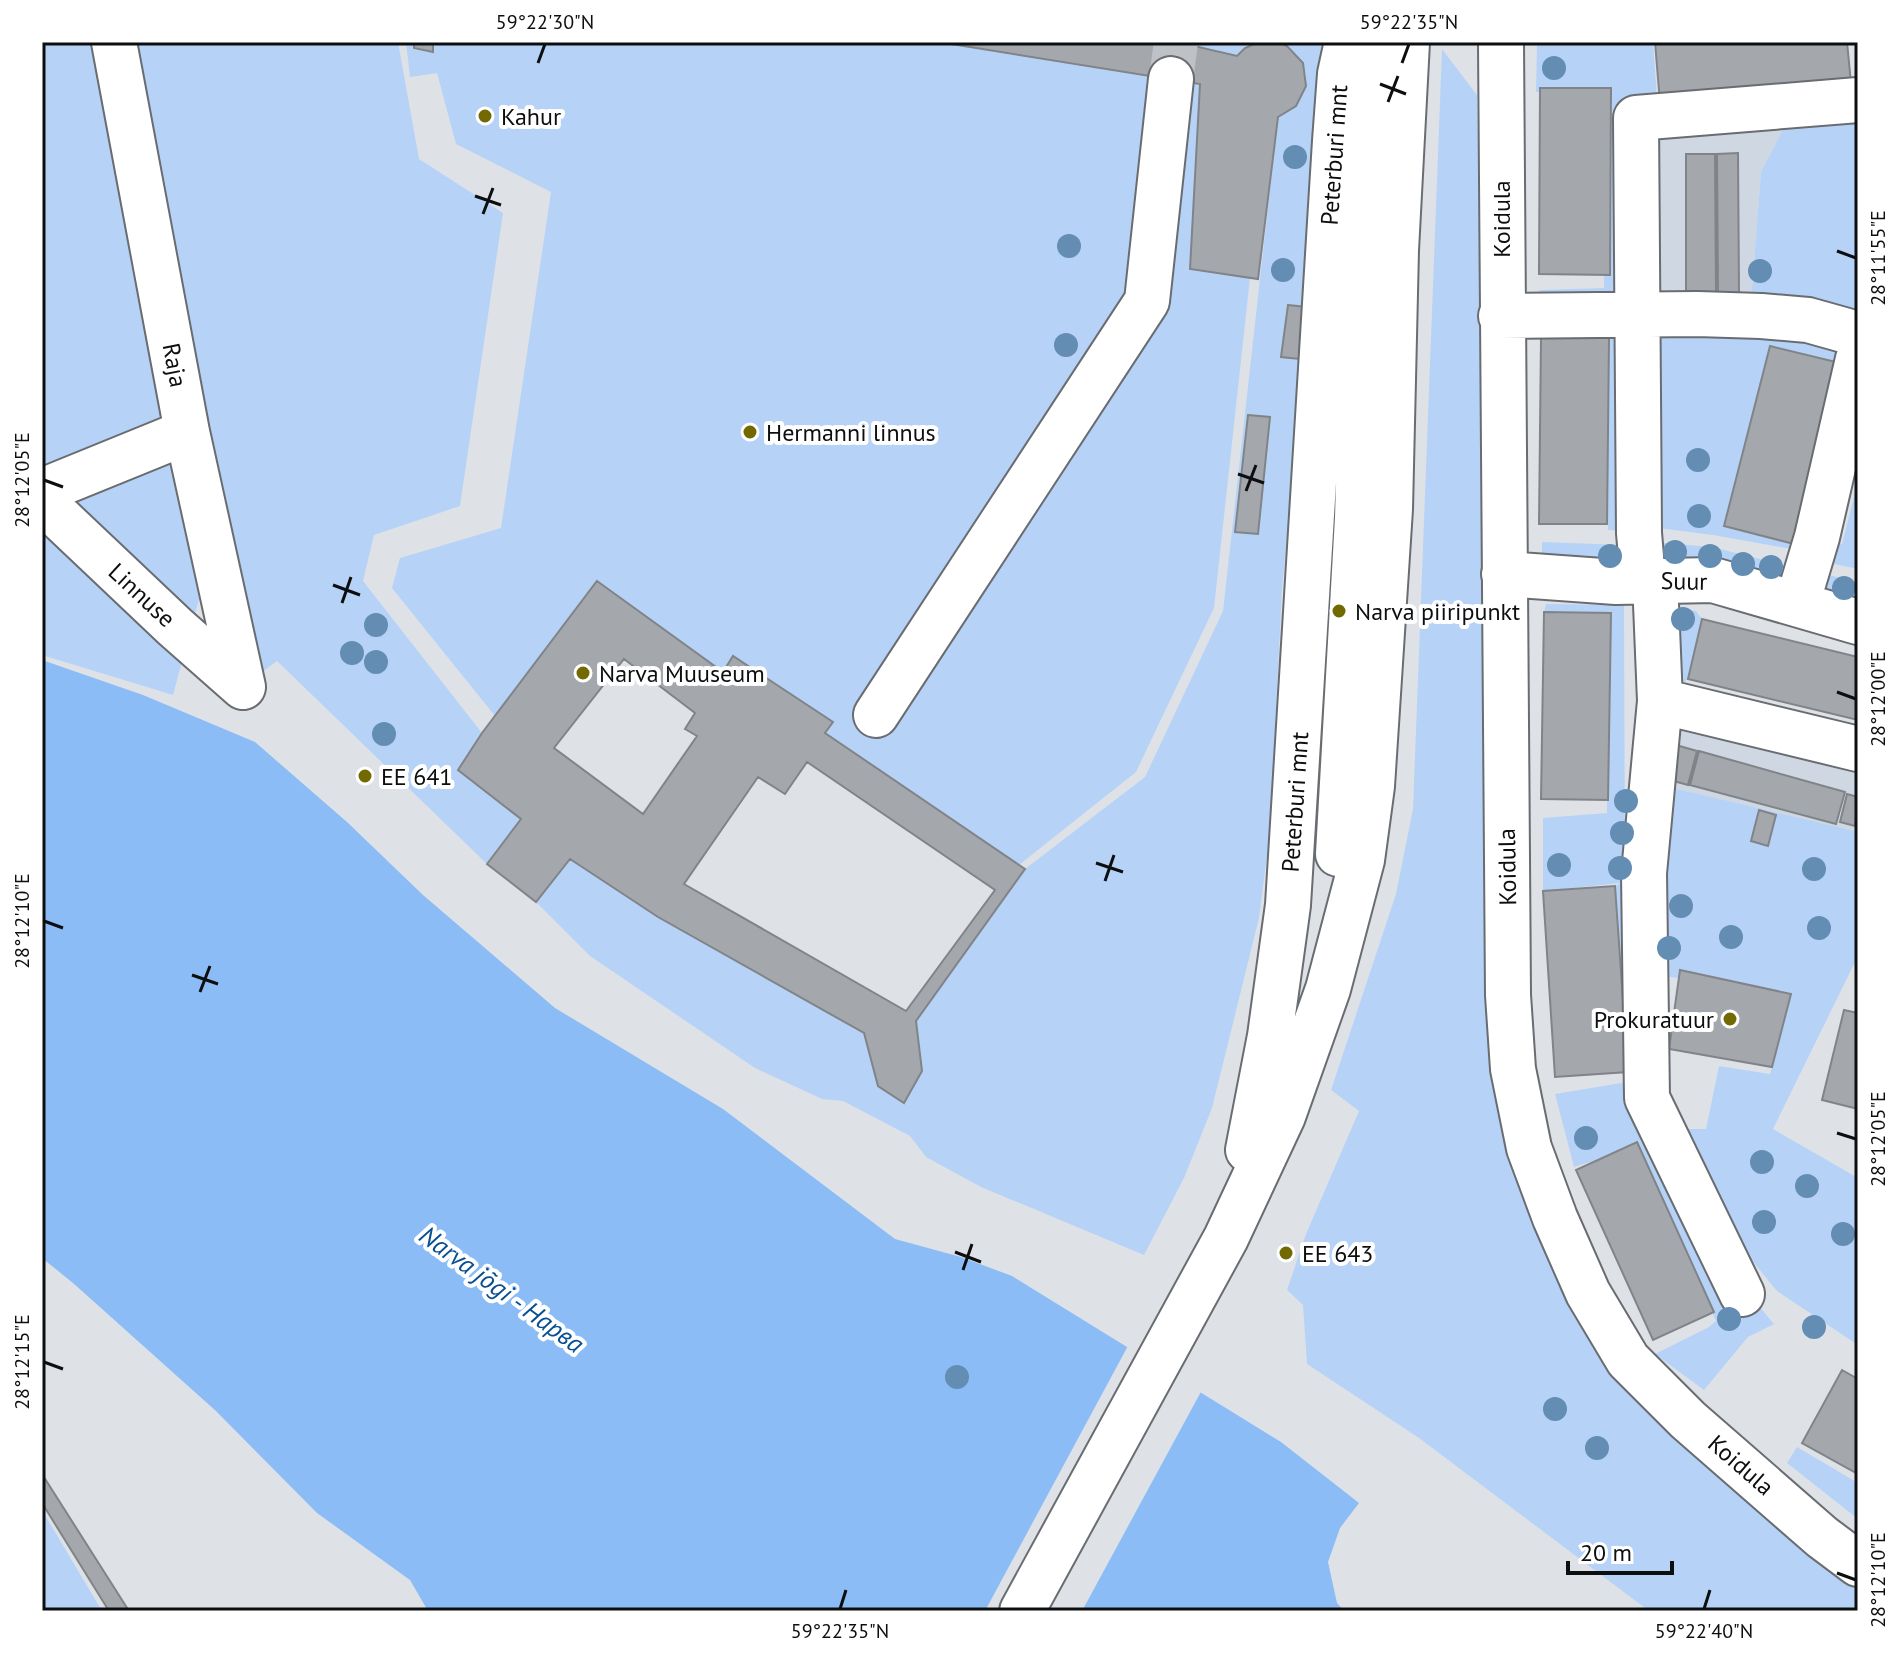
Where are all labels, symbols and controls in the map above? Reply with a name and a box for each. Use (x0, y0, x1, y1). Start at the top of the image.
text: 59°22'30"N (496, 9, 594, 35)
text: 59°22'35"N (1360, 9, 1458, 35)
street label: Peterburi mnt (1314, 84, 1354, 226)
place label: Kahur (501, 101, 561, 132)
marker: Kahur (476, 107, 494, 125)
street label: Koidula (1486, 180, 1517, 258)
text: 28°11'55"E (1865, 210, 1891, 306)
street label: Raja (156, 340, 194, 390)
place label: Hermanni linnus (766, 417, 936, 448)
marker: Hermanni linnus (741, 423, 759, 441)
text: 28°12'05"E (9, 432, 35, 528)
street label: Linnuse (102, 556, 182, 634)
street label: Suur (1660, 565, 1708, 597)
place label: Narva piiripunkt (1355, 596, 1520, 627)
marker: Narva piiripunkt (1330, 602, 1348, 620)
text: 28°12'00"E (1865, 651, 1891, 747)
place label: Narva Muuseum (599, 658, 765, 689)
marker: Narva Muuseum (574, 664, 592, 682)
street label: Peterburi mnt (1275, 731, 1315, 873)
place label: EE 641 (381, 761, 452, 792)
marker: EE 641 (356, 767, 374, 785)
street label: Koidula (1491, 828, 1523, 906)
text: 28°12'10"E (9, 873, 35, 969)
place label: Prokuratuur (1594, 1004, 1714, 1035)
marker: Prokuratuur (1721, 1010, 1739, 1028)
text: 28°12'05"E (1865, 1091, 1891, 1187)
water label: Narva jõgi - Нарва (413, 1218, 591, 1360)
place label: EE 643 (1302, 1238, 1373, 1269)
marker: EE 643 (1277, 1244, 1295, 1262)
text: 28°12'15"E (9, 1314, 35, 1410)
street label: Koidula (1702, 1428, 1780, 1502)
scale bar (1568, 1525, 1672, 1575)
text: 28°12'10"E (1865, 1532, 1891, 1628)
text: 20 m (1580, 1537, 1632, 1568)
text: 59°22'35"N (791, 1618, 889, 1644)
text: 59°22'40"N (1655, 1618, 1753, 1644)

